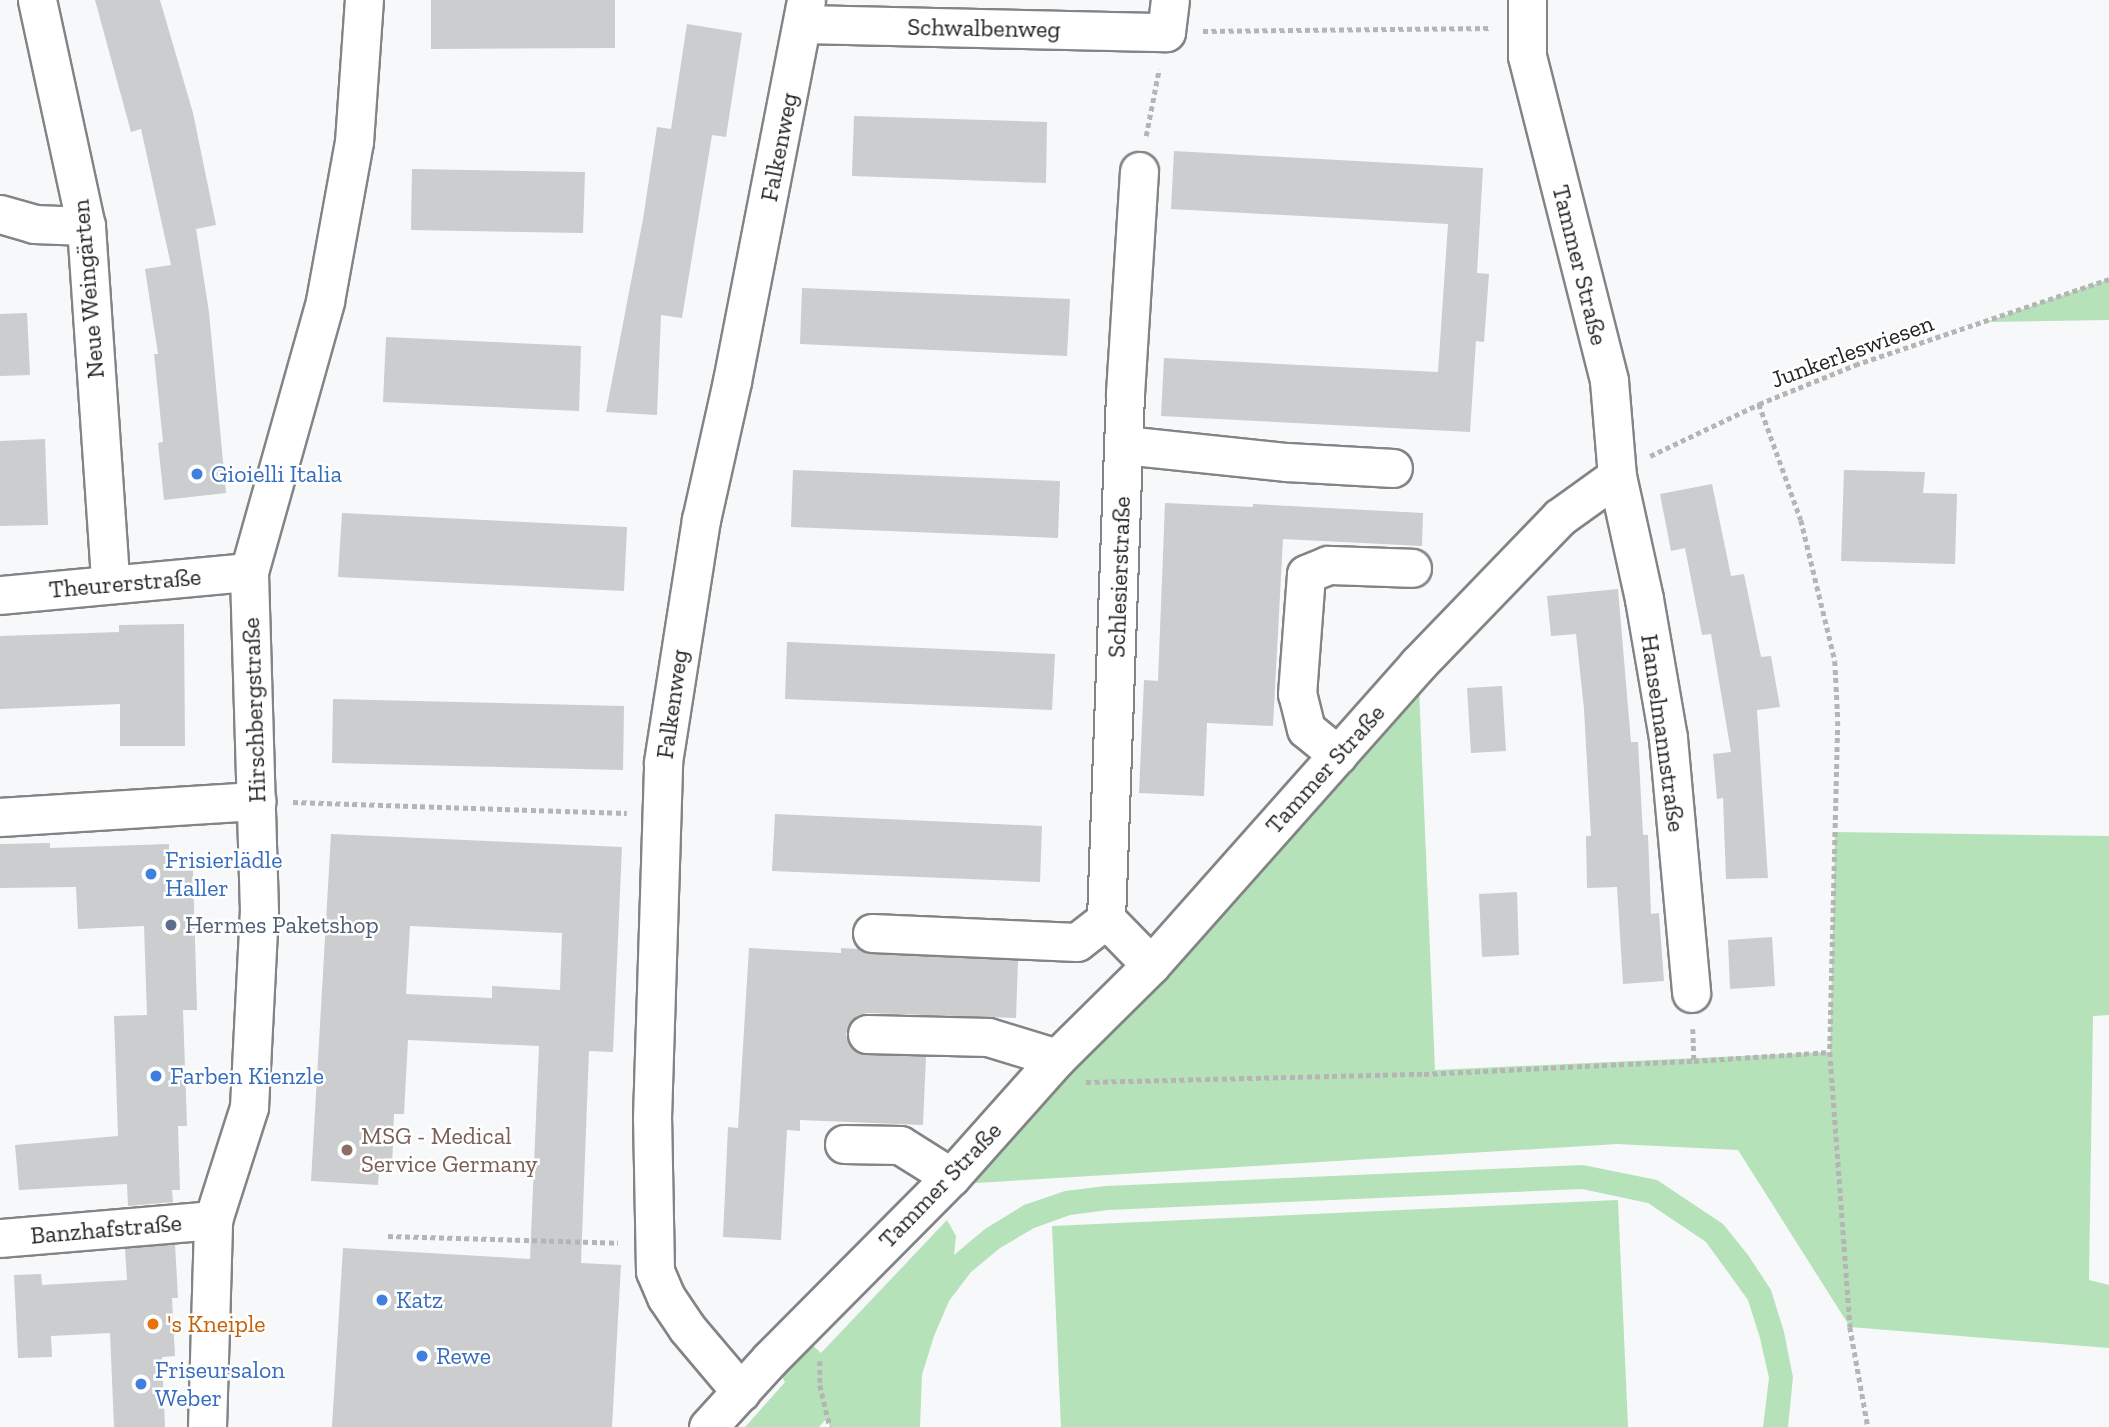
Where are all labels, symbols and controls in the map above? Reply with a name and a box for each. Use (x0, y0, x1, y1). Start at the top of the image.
street label: Schwalbenweg (907, 12, 1061, 44)
street label: Falkenweg (754, 90, 804, 204)
street label: Tammer Straße (1546, 182, 1614, 348)
street label: Neue Weingärten (66, 198, 110, 380)
street label: Junkerleswiesen (1767, 308, 1937, 394)
place label: Gioielli Italia (211, 460, 342, 488)
marker: Gioielli Italia (189, 466, 205, 482)
street label: Schlesierstraße (1102, 496, 1136, 658)
street label: Theurerstraße (48, 562, 202, 604)
street label: Hirschbergstraße (236, 617, 272, 803)
street label: Hanselmannstraße (1635, 632, 1691, 834)
street label: Falkenweg (650, 647, 694, 761)
street label: Tammer Straße (1259, 698, 1391, 840)
place label: Frisierlädle Haller (165, 846, 282, 902)
marker: Frisierlädle Haller (143, 866, 159, 882)
place label: Hermes Paketshop (185, 911, 379, 939)
marker: Hermes Paketshop (163, 917, 179, 933)
place label: Farben Kienzle (170, 1062, 324, 1090)
marker: Farben Kienzle (148, 1068, 164, 1084)
street label: Tammer Straße (873, 1116, 1007, 1254)
place label: MSG - Medical Service Germany (361, 1122, 538, 1178)
marker: MSG - Medical Service Germany (339, 1142, 355, 1158)
street label: Banzhafstraße (29, 1208, 183, 1250)
place label: Katz (396, 1286, 443, 1314)
marker: Katz (374, 1292, 390, 1308)
place label: 's Kneiple (167, 1310, 266, 1338)
marker: 's Kneiple (145, 1316, 161, 1332)
place label: Rewe (436, 1342, 491, 1370)
marker: Rewe (414, 1348, 430, 1364)
place label: Friseursalon Weber (155, 1356, 285, 1412)
marker: Friseursalon Weber (133, 1376, 149, 1392)

